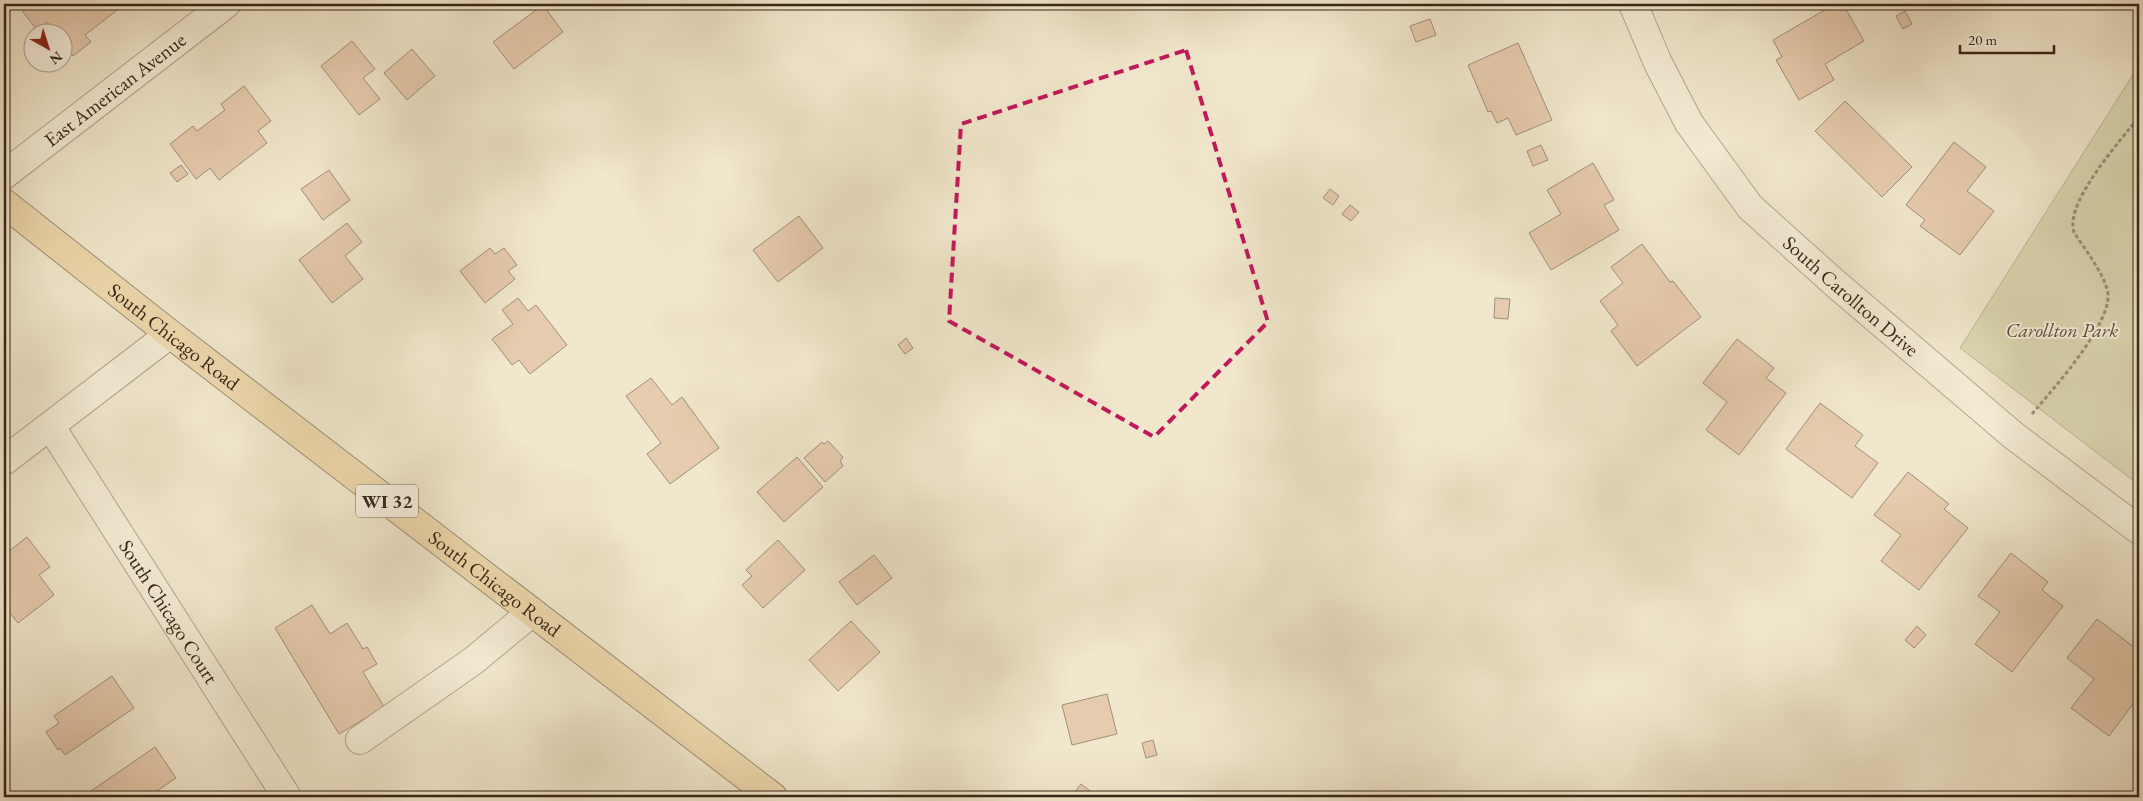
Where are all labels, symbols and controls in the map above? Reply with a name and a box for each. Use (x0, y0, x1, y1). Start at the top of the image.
north arrow (22, 22, 72, 72)
scale bar (1960, 22, 2054, 54)
street label: East American Avenue (39, 27, 191, 152)
text: 20 m (1968, 30, 1997, 49)
text: N (46, 48, 66, 69)
street label: South Carollton Drive (1777, 230, 1924, 362)
street label: South Chicago Road (103, 277, 246, 396)
park label: Carollton Park (2006, 317, 2118, 343)
road number: WI 32 (356, 484, 418, 518)
street label: South Chicago Road (423, 524, 567, 643)
street label: South Chicago Court (113, 535, 225, 689)

